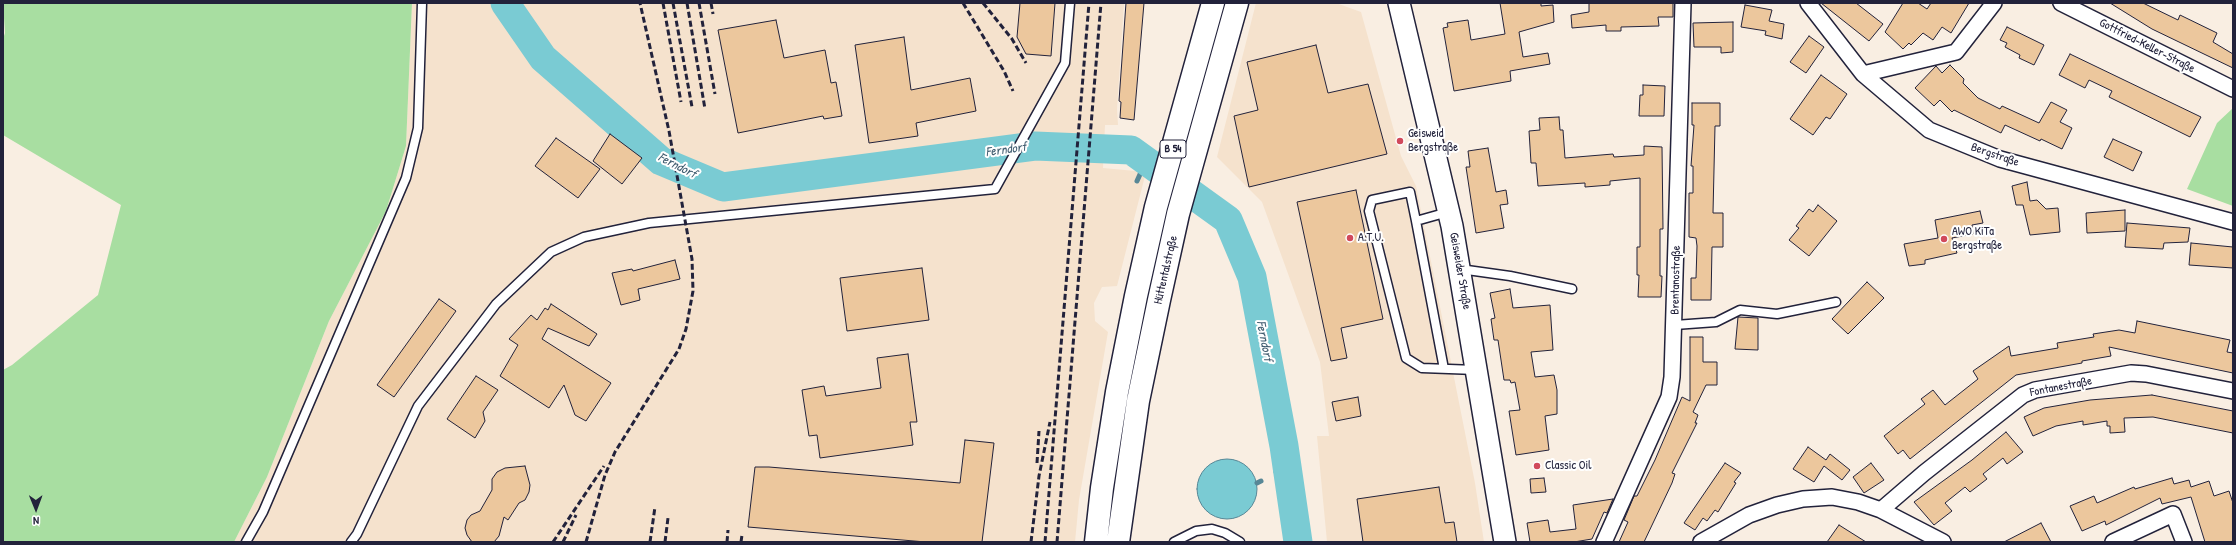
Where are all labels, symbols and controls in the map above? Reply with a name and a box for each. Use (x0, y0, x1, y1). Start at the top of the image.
street label: Gottfried-Keller-Straße (2097, 16, 2197, 76)
place label: Geisweid Bergstraße (1408, 127, 1458, 155)
marker: Geisweid Bergstraße (1395, 136, 1405, 146)
water label: Ferndorf (985, 139, 1027, 161)
road number: B 54 (1160, 140, 1186, 158)
street label: Bergstraße (1969, 140, 2021, 170)
water label: Ferndorf (655, 150, 699, 182)
place label: AWO KiTa Bergstraße (1952, 225, 2002, 253)
place label: A.T.U. (1358, 231, 1384, 245)
street label: Geisweider Straße (1446, 231, 1474, 311)
marker: A.T.U. (1345, 233, 1355, 243)
street label: Hüttentalstraße (1151, 234, 1181, 306)
marker: AWO KiTa Bergstraße (1939, 234, 1949, 244)
street label: Brentanostraße (1668, 245, 1684, 315)
water label: Ferndorf (1252, 319, 1276, 363)
street label: Fontanestraße (2029, 374, 2093, 400)
place label: Classic Oil (1545, 459, 1591, 473)
marker: Classic Oil (1532, 461, 1542, 471)
north arrow (16, 489, 56, 529)
text: N (33, 514, 39, 528)

